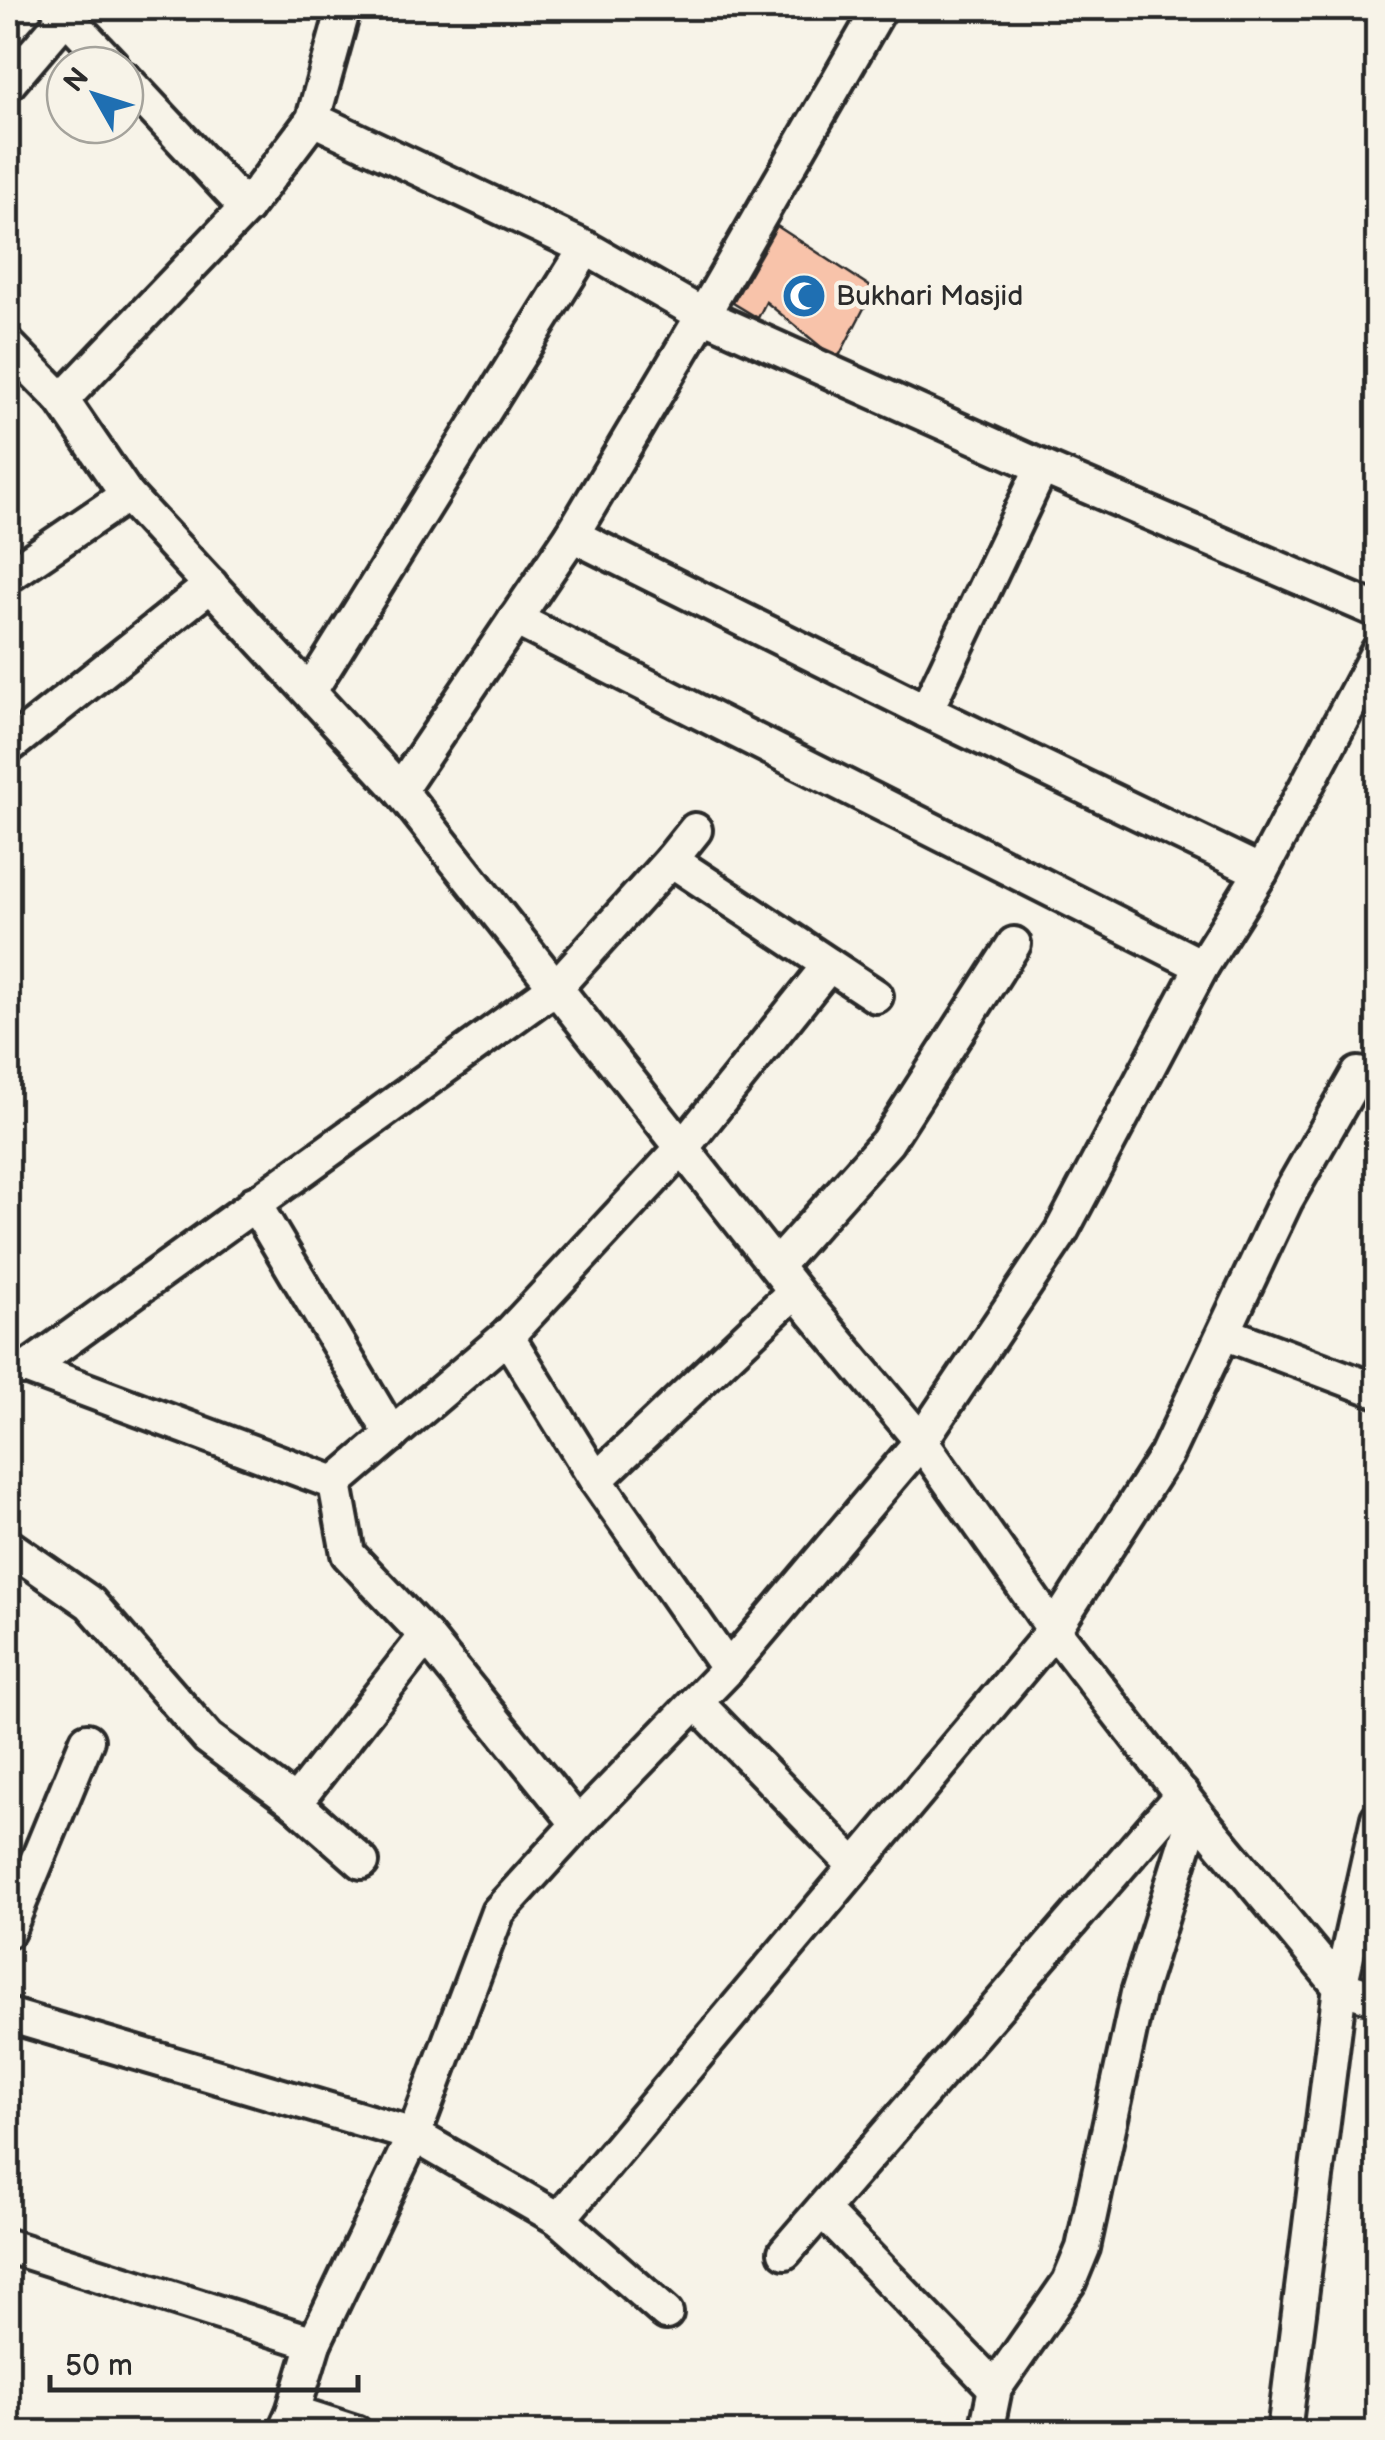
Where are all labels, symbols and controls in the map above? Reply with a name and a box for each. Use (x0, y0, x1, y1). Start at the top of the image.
north arrow (45, 45, 145, 145)
text: N (57, 62, 96, 99)
mosque icon: Bukhari Masjid (781, 273, 827, 319)
place label: Bukhari Masjid (836, 280, 1023, 313)
scale bar (50, 2330, 358, 2392)
text: 50 m (65, 2348, 133, 2384)

